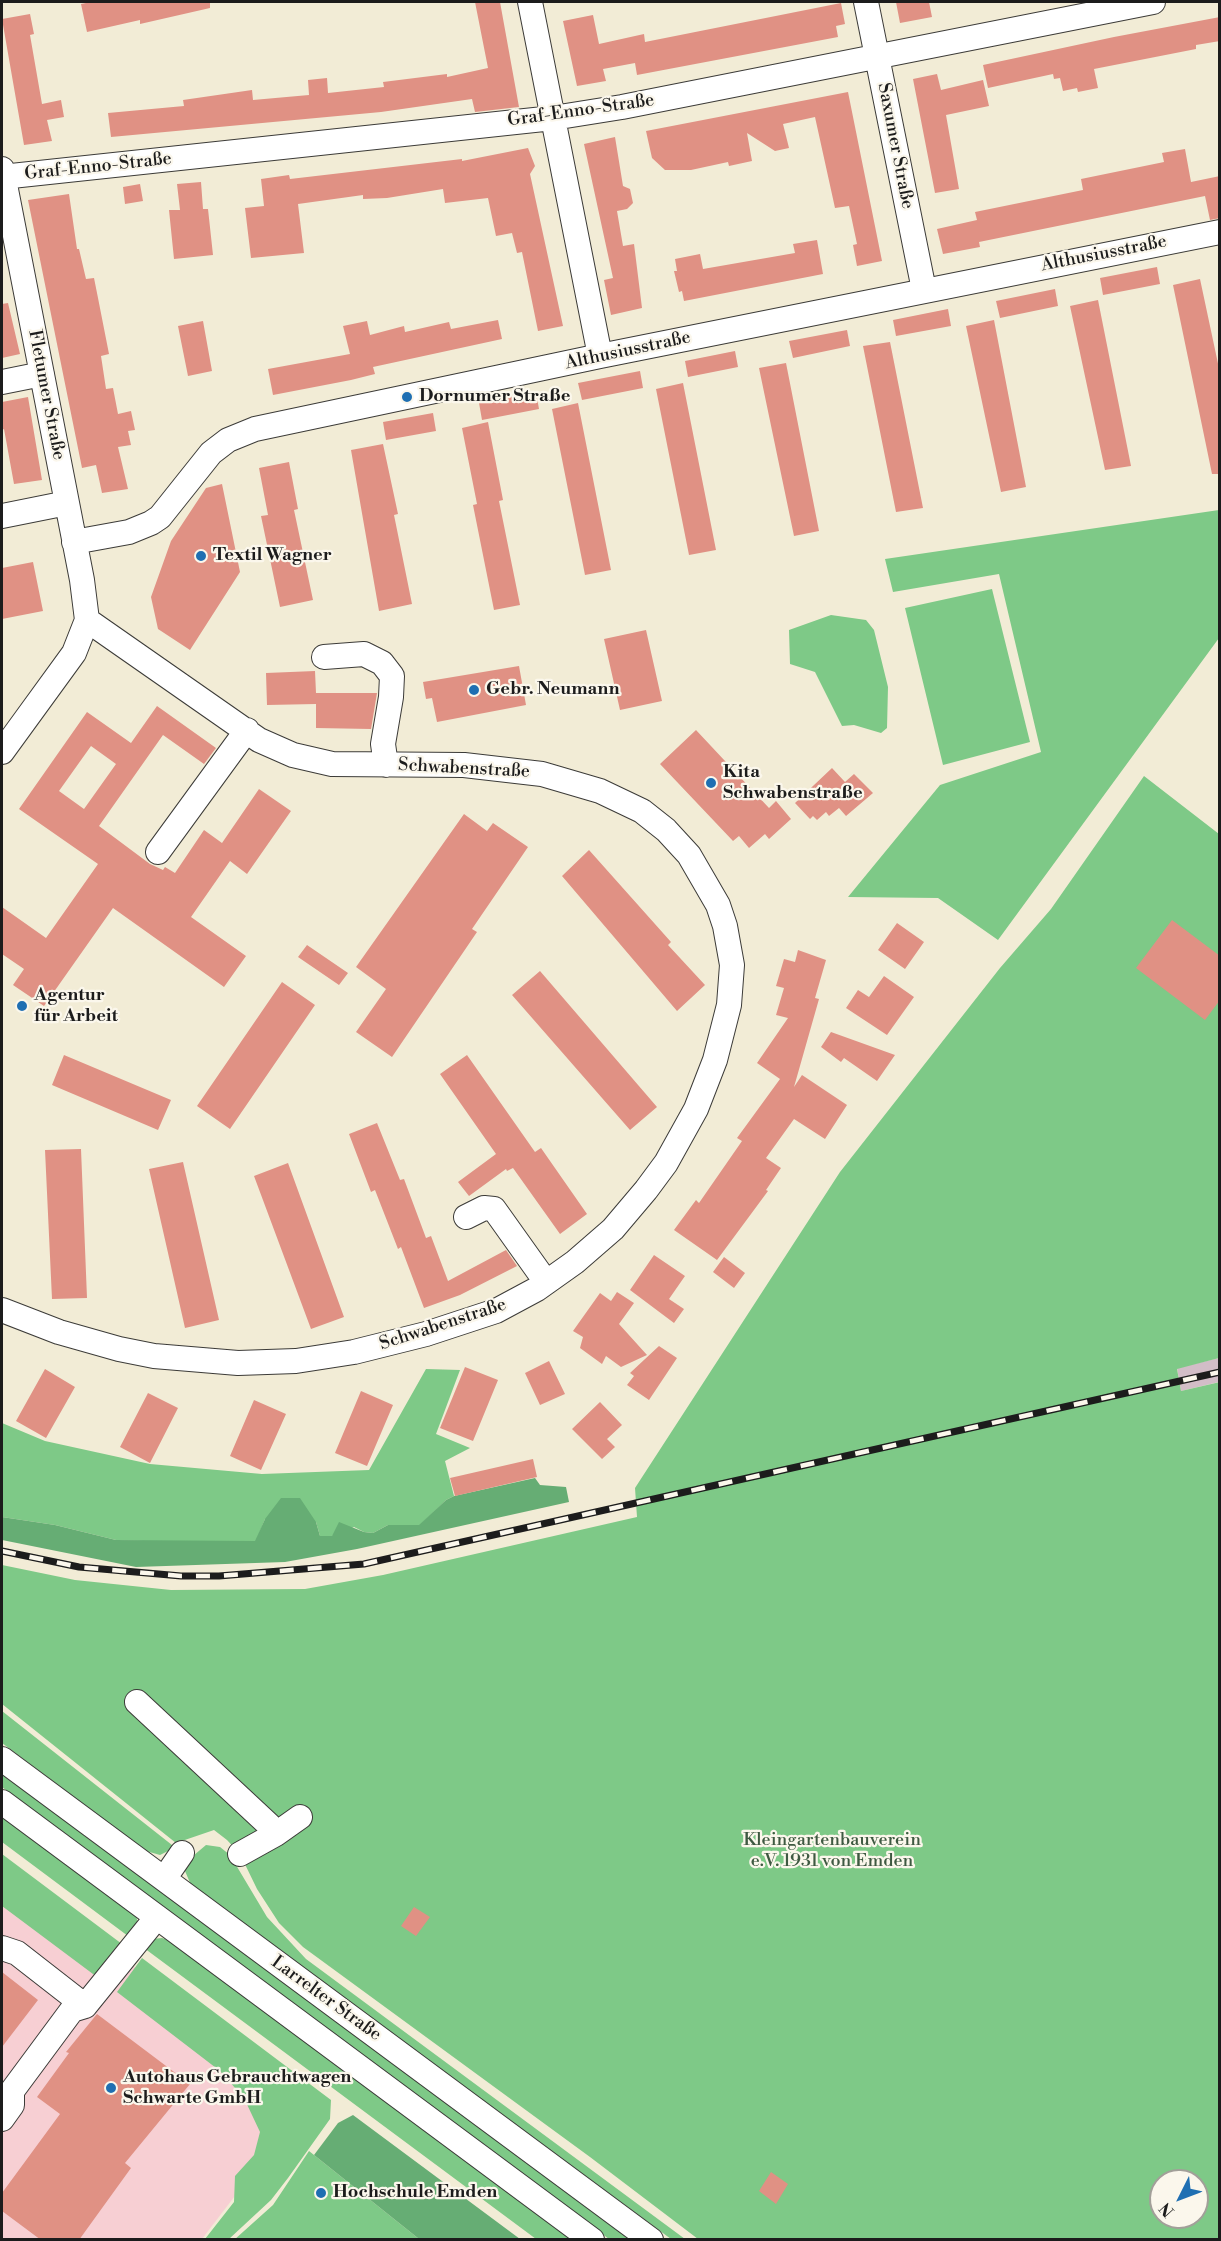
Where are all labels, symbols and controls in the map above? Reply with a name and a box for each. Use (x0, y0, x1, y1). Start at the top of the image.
street label: Saxumer Straße (872, 81, 918, 211)
street label: Graf-Enno-Straße (506, 90, 656, 132)
street label: Graf-Enno-Straße (23, 149, 173, 185)
street label: Althusiusstraße (1039, 231, 1169, 277)
street label: Althusiusstraße (563, 327, 693, 375)
street label: Fletumer Straße (23, 328, 69, 462)
place label: Dornumer Straße (419, 386, 570, 408)
marker: Dornumer Straße (400, 390, 414, 404)
place label: Textil Wagner (213, 545, 332, 567)
marker: Textil Wagner (194, 549, 208, 563)
place label: Gebr. Neumann (486, 679, 619, 701)
marker: Gebr. Neumann (467, 683, 481, 697)
street label: Schwabenstraße (398, 755, 530, 783)
place label: Kita Schwabenstraße (723, 762, 863, 804)
marker: Kita Schwabenstraße (704, 776, 718, 790)
place label: Agentur für Arbeit (34, 985, 118, 1028)
marker: Agentur für Arbeit (15, 999, 29, 1013)
street label: Schwabenstraße (377, 1294, 509, 1356)
park label: Kleingartenbauverein e.V. 1931 von Emden (743, 1830, 921, 1872)
street label: Larrelter Straße (267, 1952, 385, 2046)
place label: Autohaus Gebrauchtwagen Schwarte GmbH (123, 2067, 351, 2110)
marker: Autohaus Gebrauchtwagen Schwarte GmbH (104, 2081, 118, 2095)
north arrow (1149, 2169, 1209, 2229)
place label: Hochschule Emden (333, 2182, 497, 2204)
marker: Hochschule Emden (314, 2186, 328, 2200)
text: N (1155, 2198, 1179, 2221)

